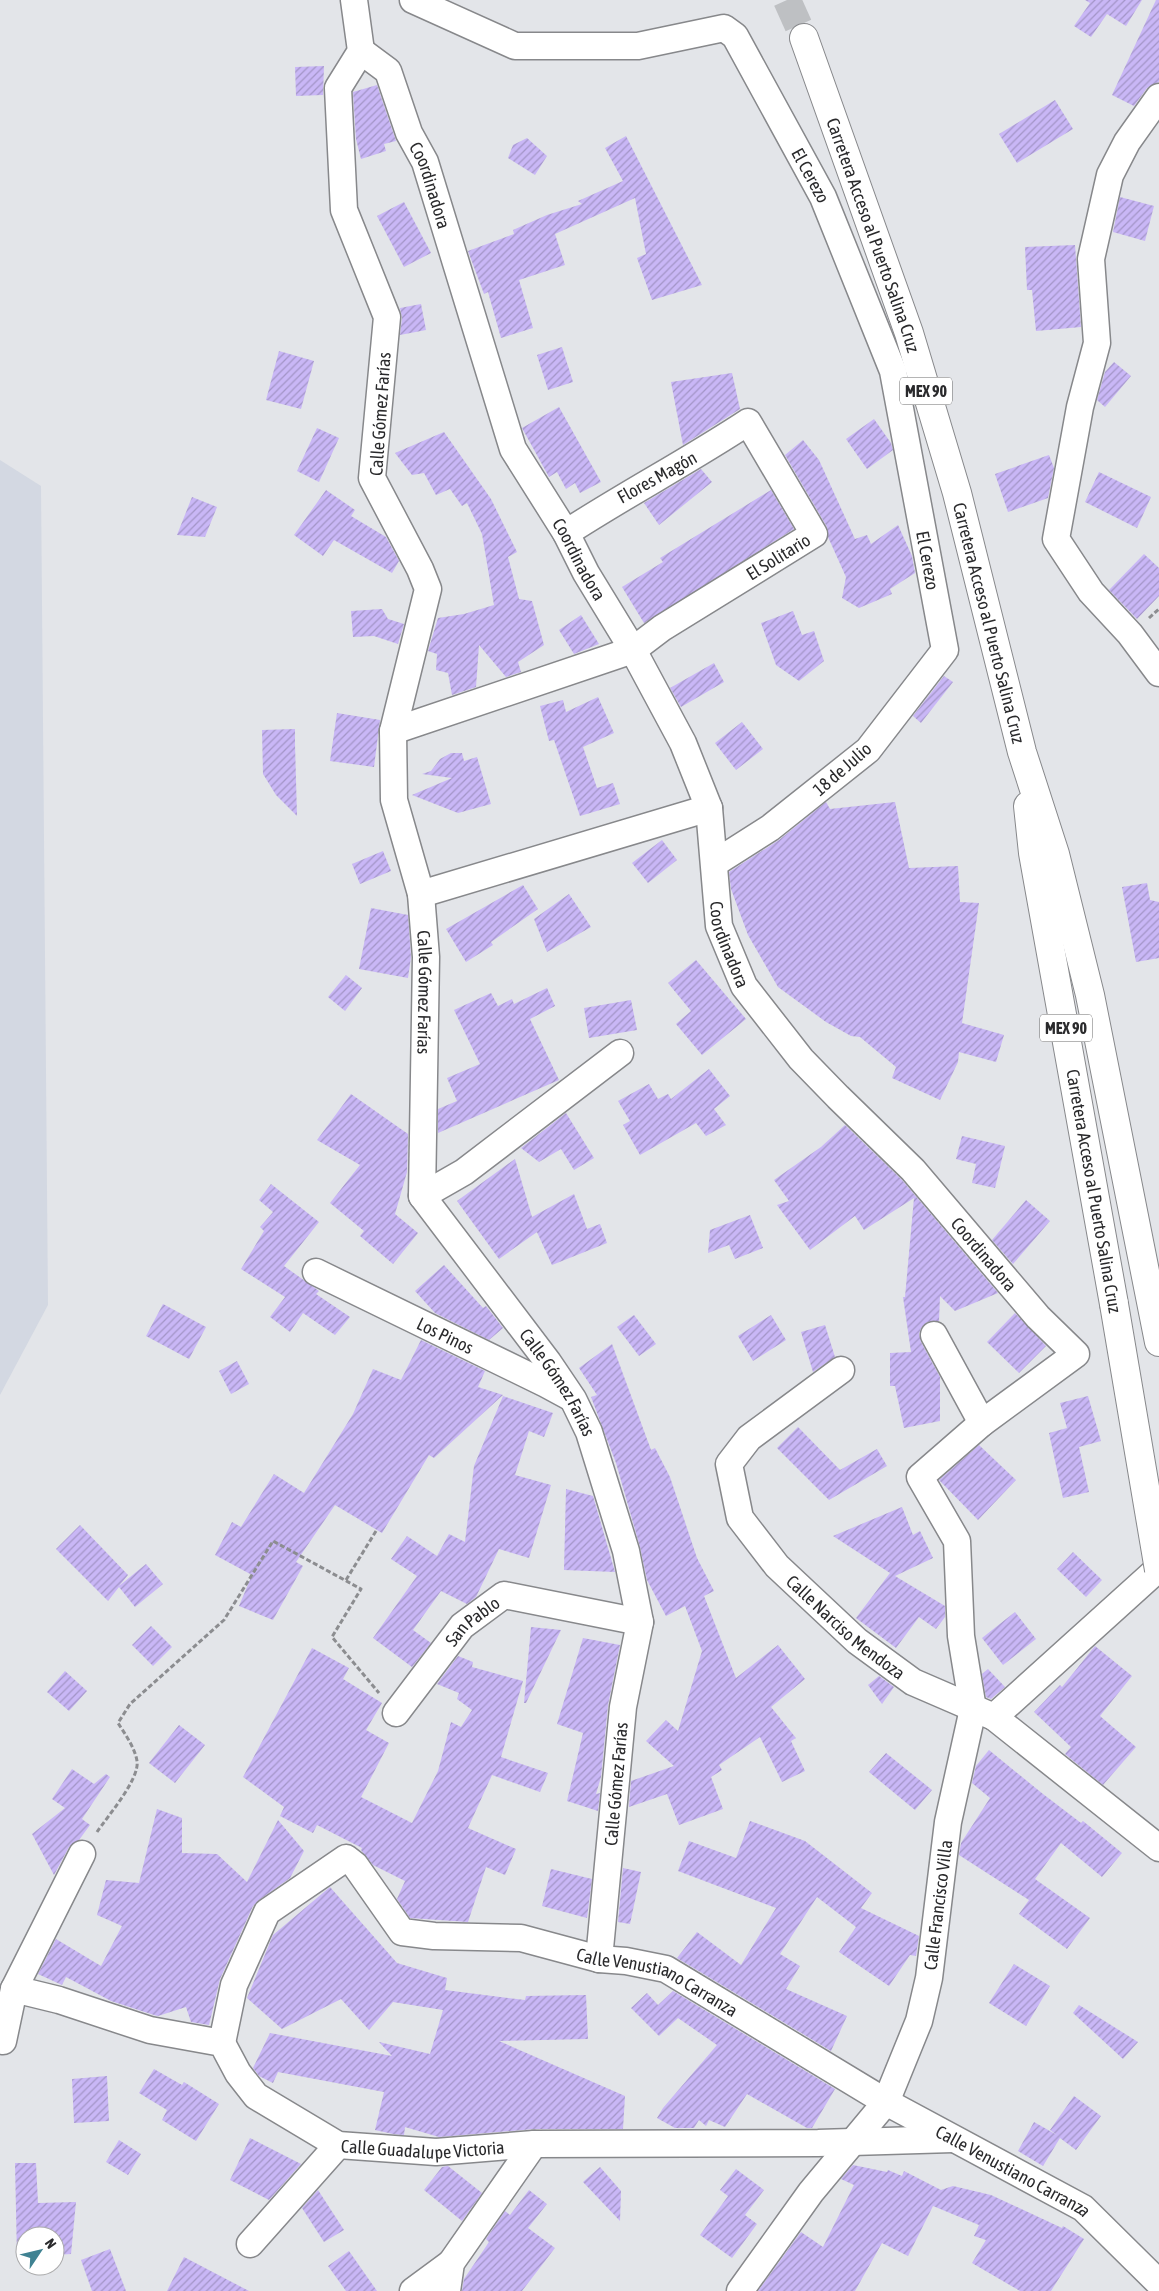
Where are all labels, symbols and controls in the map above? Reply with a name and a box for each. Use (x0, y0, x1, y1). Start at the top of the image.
street label: Carretera Acceso al Puerto Salina Cruz (823, 115, 925, 355)
street label: Coordinadora (405, 138, 455, 231)
street label: El Cerezo (788, 144, 835, 205)
street label: Calle Gómez Farías (365, 351, 395, 477)
road number: MEX 90 (900, 378, 952, 404)
street label: Flores Magón (614, 447, 700, 507)
street label: Carretera Acceso al Puerto Salina Cruz (949, 500, 1030, 746)
street label: Coordinadora (549, 514, 611, 604)
street label: El Solitario (742, 529, 814, 584)
street label: El Cerezo (913, 529, 944, 592)
street label: 18 de Julio (809, 738, 875, 800)
street label: Coordinadora (706, 900, 754, 991)
street label: Calle Gómez Farías (413, 929, 437, 1054)
road number: MEX 90 (1040, 1014, 1092, 1042)
street label: Carretera Acceso al Puerto Salina Cruz (1062, 1067, 1126, 1315)
street label: Coordinadora (947, 1213, 1022, 1295)
street label: Los Pinos (414, 1312, 477, 1358)
street label: Calle Gómez Farías (516, 1324, 600, 1438)
street label: Calle Narciso Mendoza (782, 1570, 909, 1683)
street label: San Pablo (440, 1592, 503, 1650)
street label: Calle Gómez Farías (600, 1721, 632, 1847)
street label: Calle Francisco Villa (920, 1839, 956, 1971)
street label: Calle Venustiano Carranza (574, 1943, 742, 2021)
street label: Calle Venustiano Carranza (932, 2120, 1096, 2221)
street label: Calle Guadalupe Victoria (340, 2135, 505, 2163)
north arrow (15, 2226, 65, 2276)
text: N (42, 2236, 60, 2252)

